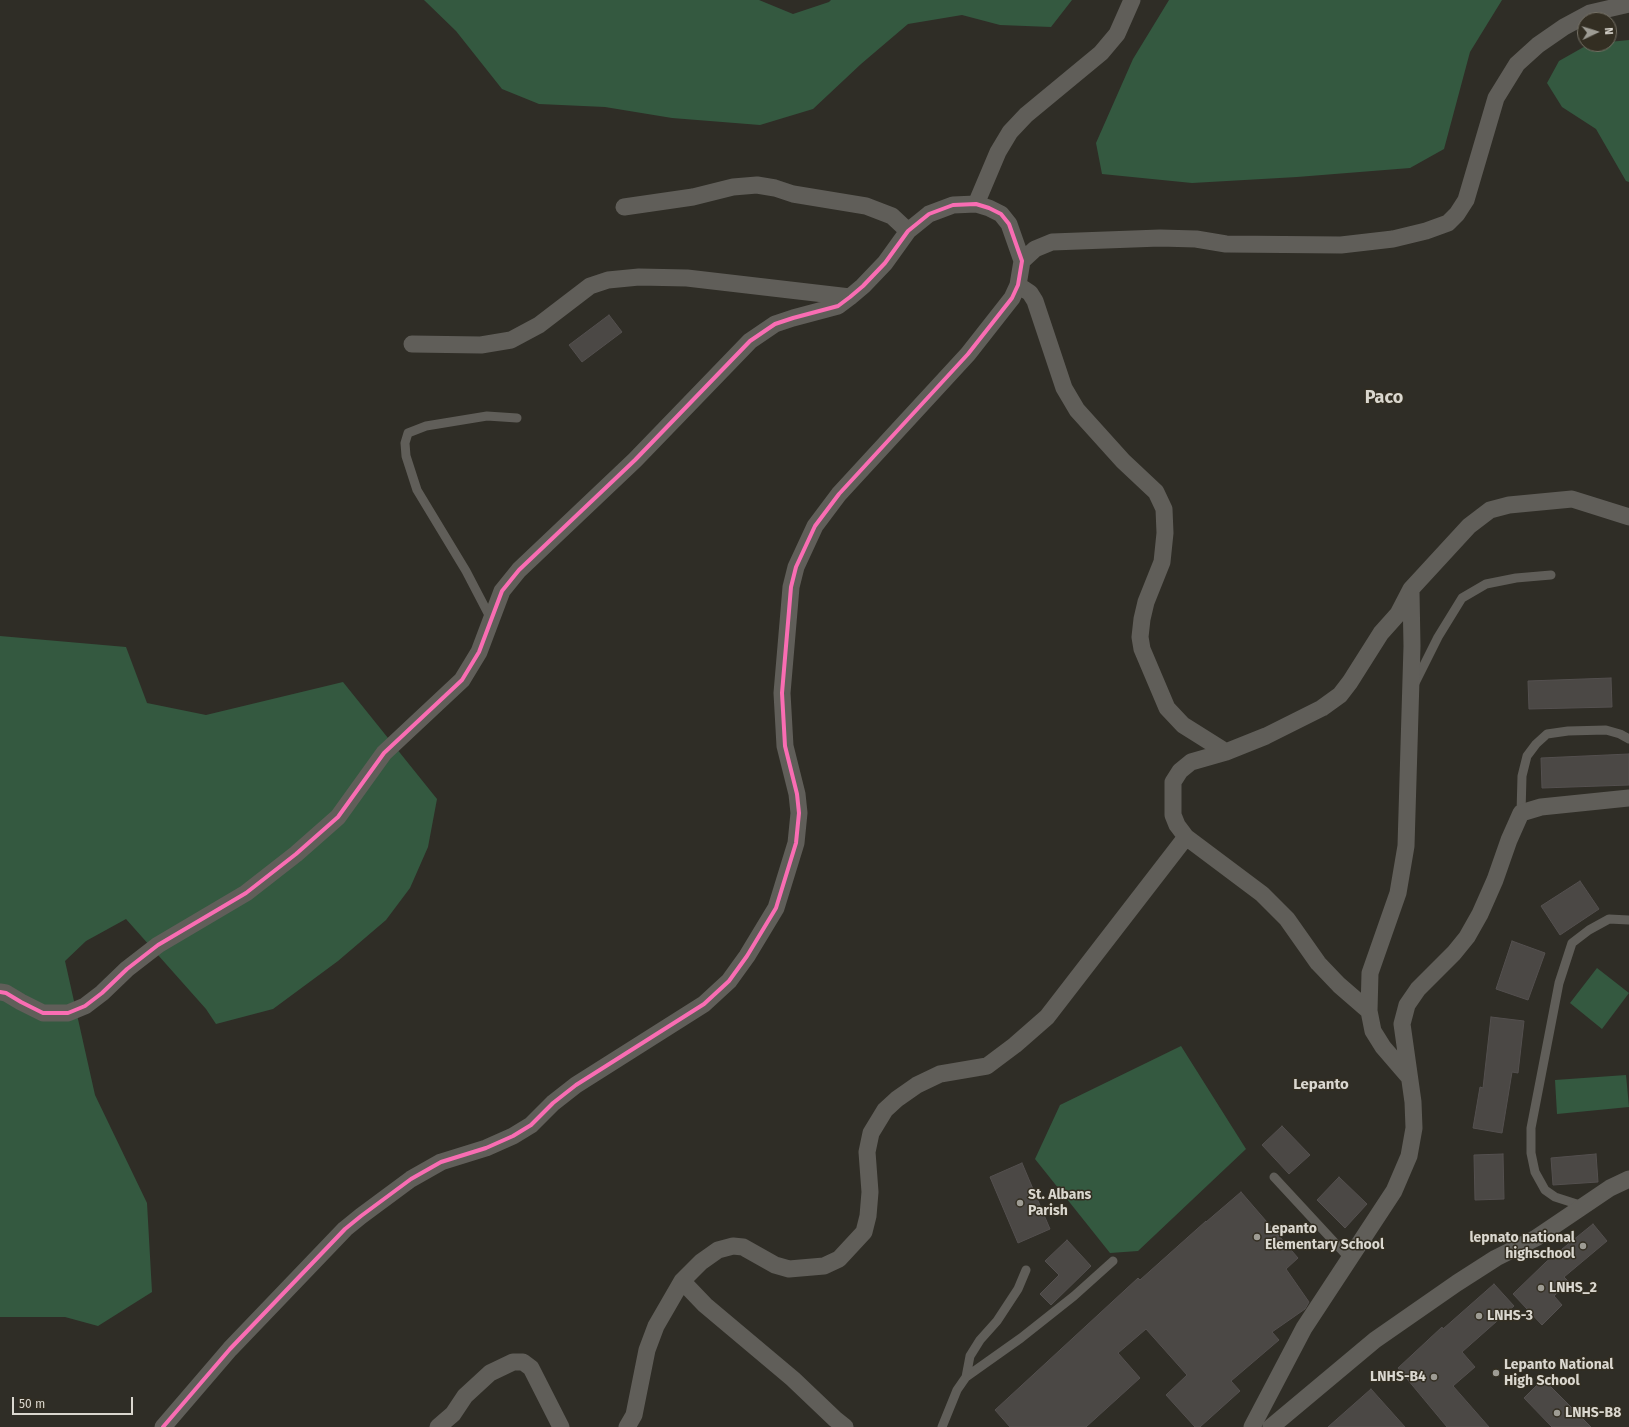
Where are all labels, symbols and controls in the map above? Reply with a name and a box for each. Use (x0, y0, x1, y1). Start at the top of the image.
north arrow (1577, 12, 1617, 52)
text: N (1602, 27, 1615, 35)
district label: Paco (1365, 387, 1403, 409)
district label: Lepanto (1293, 1076, 1349, 1094)
place label: St. Albans Parish (1028, 1187, 1091, 1220)
marker: St. Albans Parish (1015, 1198, 1025, 1208)
place label: Lepanto Elementary School (1265, 1221, 1384, 1254)
place label: lepnato national highschool (1469, 1230, 1575, 1262)
marker: Lepanto Elementary School (1252, 1232, 1262, 1242)
marker: lepnato national highschool (1578, 1241, 1588, 1251)
place label: LNHS_2 (1549, 1280, 1597, 1296)
marker: LNHS_2 (1536, 1283, 1546, 1293)
place label: LNHS-3 (1487, 1308, 1533, 1324)
marker: LNHS-3 (1474, 1311, 1484, 1321)
place label: Lepanto National High School (1504, 1357, 1613, 1390)
marker: Lepanto National High School (1491, 1368, 1501, 1378)
place label: LNHS-B4 (1370, 1369, 1426, 1385)
marker: LNHS-B4 (1429, 1372, 1439, 1382)
scale bar (14, 1389, 135, 1415)
text: 50 m (19, 1397, 45, 1411)
place label: LNHS-B8 (1565, 1405, 1621, 1421)
marker: LNHS-B8 (1552, 1408, 1562, 1418)

